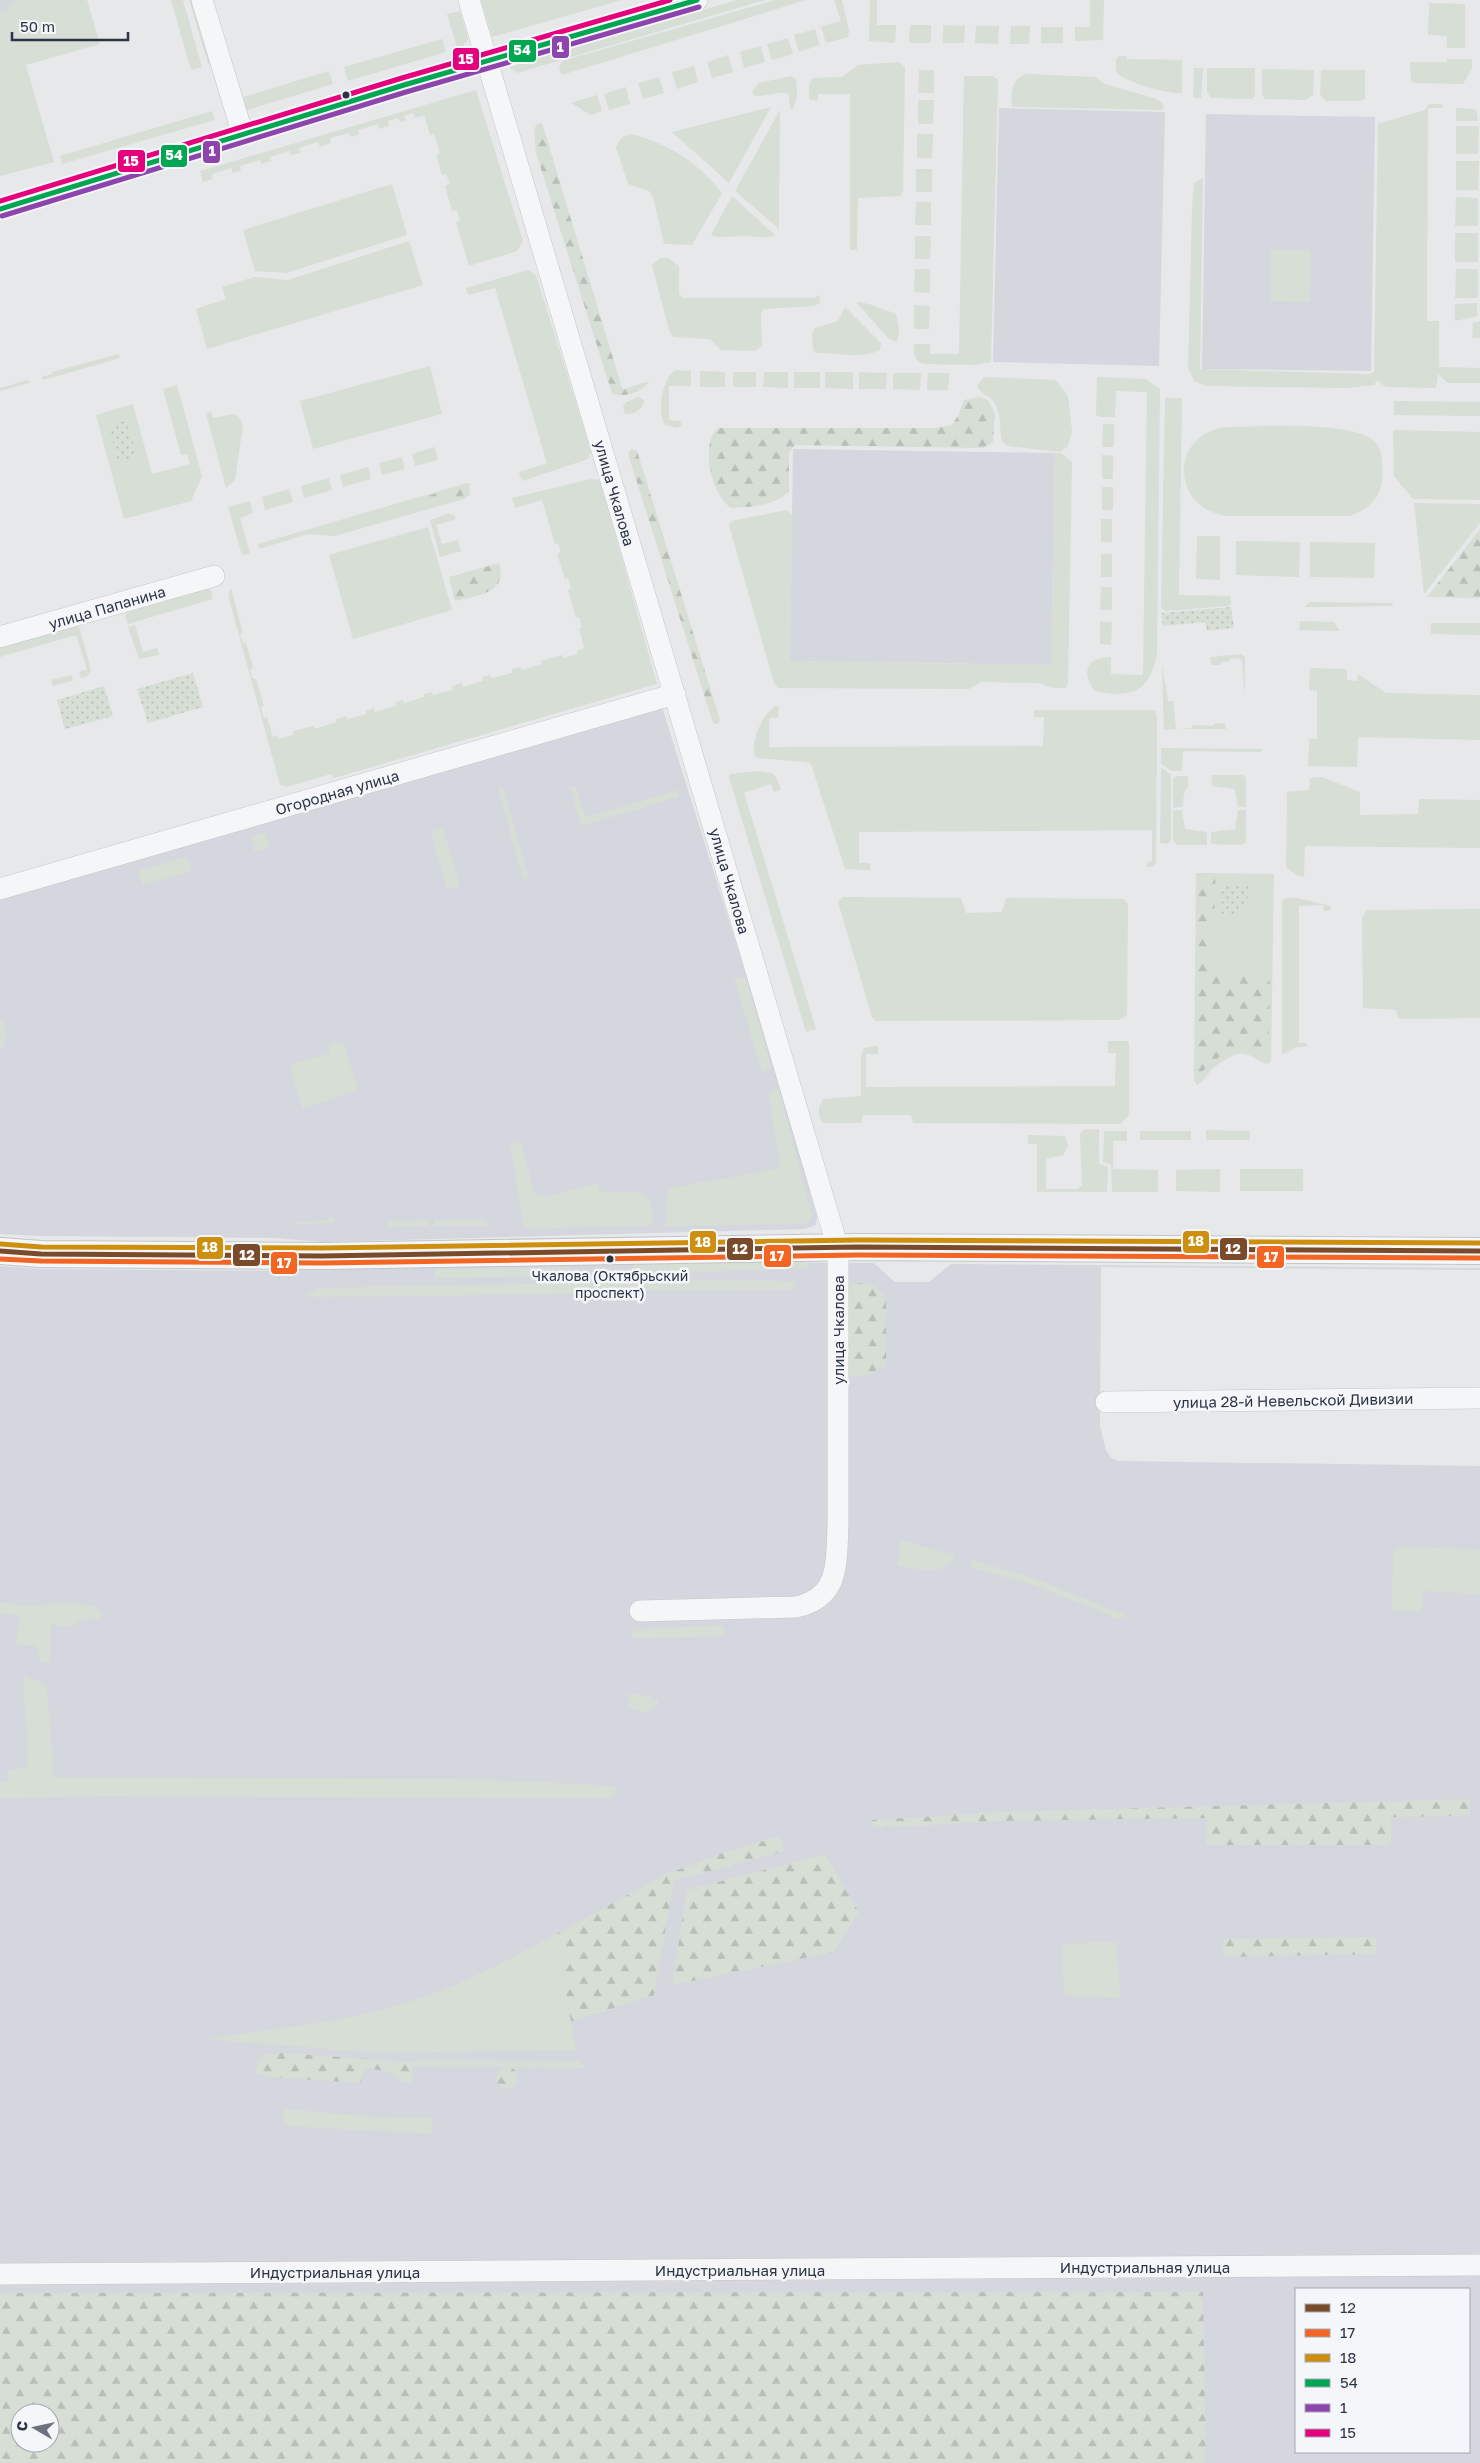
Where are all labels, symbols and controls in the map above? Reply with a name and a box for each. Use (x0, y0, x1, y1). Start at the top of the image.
scale bar (12, 10, 129, 42)
text: 50 m (20, 17, 55, 35)
line badge: 1 (551, 35, 570, 59)
text: 1 (556, 38, 564, 55)
line badge: 54 (508, 39, 537, 63)
text: 54 (513, 41, 531, 58)
line badge: 15 (452, 47, 480, 71)
text: 15 (458, 50, 474, 67)
unlabelled marker (341, 90, 351, 100)
line badge: 1 (202, 140, 221, 164)
text: 1 (208, 142, 216, 159)
line badge: 54 (160, 144, 188, 168)
text: 54 (165, 146, 183, 163)
line badge: 15 (117, 149, 146, 173)
text: 15 (123, 152, 139, 169)
street label: улица Чкалова (591, 438, 639, 548)
street label: улица Папанина (46, 582, 168, 632)
street label: Огородная улица (273, 766, 401, 818)
street label: улица Чкалова (706, 826, 754, 936)
line badge: 18 (689, 1230, 717, 1254)
line badge: 18 (1182, 1230, 1210, 1254)
text: 18 (1188, 1232, 1204, 1249)
text: 18 (695, 1233, 711, 1250)
line badge: 18 (196, 1236, 224, 1260)
line badge: 12 (726, 1237, 754, 1261)
line badge: 12 (1219, 1237, 1248, 1261)
text: 18 (202, 1238, 218, 1255)
text: 12 (732, 1240, 748, 1257)
text: 12 (1225, 1240, 1241, 1257)
line badge: 12 (232, 1243, 261, 1267)
line badge: 17 (763, 1244, 792, 1268)
line badge: 17 (1256, 1245, 1285, 1269)
text: 12 (239, 1246, 255, 1263)
text: 17 (770, 1247, 785, 1264)
text: 17 (1264, 1248, 1279, 1265)
line badge: 17 (270, 1251, 298, 1275)
text: 17 (277, 1254, 292, 1271)
marker: Чкалова (Октябрьский проспект) (605, 1254, 615, 1264)
place label: Чкалова (Октябрьский проспект) (532, 1267, 688, 1301)
street label: улица Чкалова (829, 1275, 847, 1385)
street label: улица 28-й Невельской Дивизии (1173, 1389, 1413, 1411)
street label: Индустриальная улица (1060, 2258, 1230, 2276)
street label: Индустриальная улица (655, 2261, 825, 2279)
street label: Индустриальная улица (250, 2263, 420, 2281)
legend (1295, 2288, 1470, 2453)
text: 12 (1340, 2298, 1356, 2316)
text: 17 (1340, 2323, 1355, 2341)
text: 18 (1340, 2348, 1356, 2366)
text: 54 (1340, 2373, 1358, 2391)
text: 1 (1340, 2398, 1347, 2416)
north arrow (10, 2403, 60, 2453)
text: С (12, 2420, 31, 2432)
text: 15 (1340, 2423, 1356, 2441)

